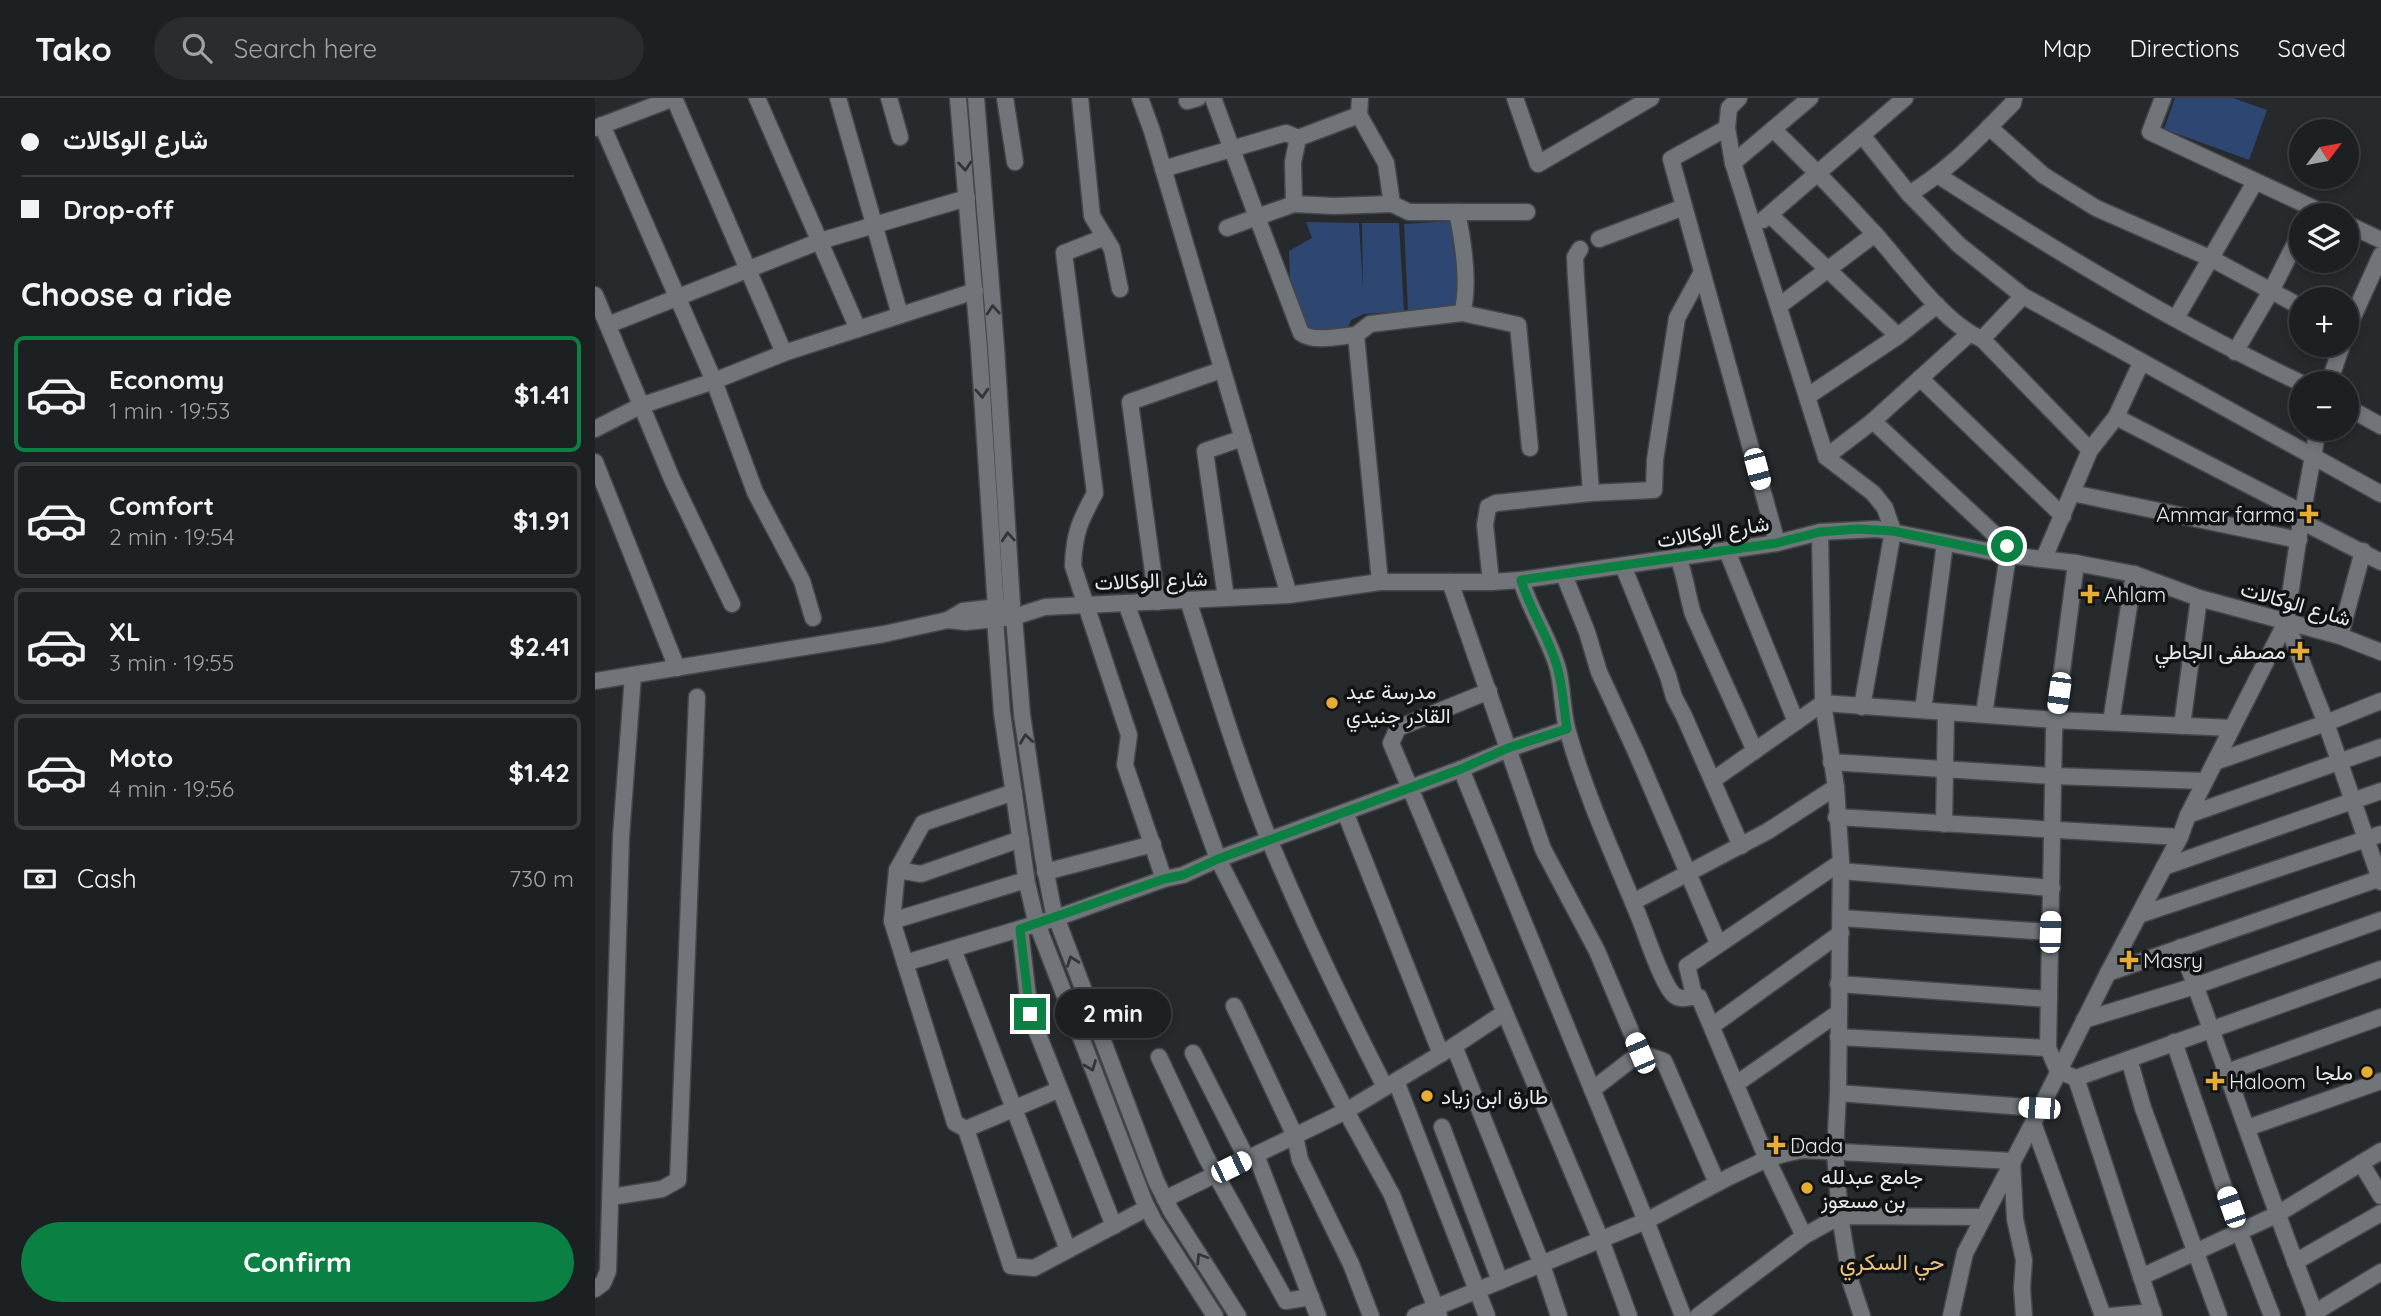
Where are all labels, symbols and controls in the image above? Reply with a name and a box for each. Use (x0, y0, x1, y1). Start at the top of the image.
search box (154, 17, 644, 80)
text: Tako (35, 28, 112, 69)
icon: search (178, 29, 216, 67)
text: Search here (234, 32, 377, 65)
text: Map (2043, 33, 2092, 63)
text: Directions (2130, 33, 2240, 63)
text: Saved (2278, 33, 2346, 63)
north arrow (2289, 119, 2359, 189)
map controls (2289, 119, 2359, 441)
text: شارع الوكالات (63, 123, 208, 156)
one-way arrow (957, 160, 972, 172)
text: Drop-off (63, 193, 174, 226)
button: layers (2289, 203, 2359, 273)
text: Choose a ride (21, 274, 233, 314)
button: + (2289, 287, 2359, 357)
one-way arrow (986, 305, 1001, 316)
icon: car (25, 363, 88, 426)
text: Economy (109, 363, 224, 396)
button: − (2289, 371, 2359, 441)
text: $1.41 (514, 378, 570, 411)
one-way arrow (974, 388, 989, 399)
text: 1 min · 19:53 (109, 396, 230, 425)
car (1742, 446, 1773, 492)
icon: car (25, 489, 88, 552)
text: Comfort (109, 489, 214, 522)
place label: Ammar farma (2156, 501, 2295, 527)
text: $1.91 (513, 504, 570, 537)
marker: Ammar farma (2301, 506, 2317, 522)
street label: شارع الوكالات (1655, 509, 1771, 555)
text: 2 min · 19:54 (109, 522, 235, 551)
route start (1991, 530, 2023, 562)
one-way arrow (1001, 532, 1016, 543)
street label: شارع الوكالات (1094, 565, 1208, 597)
street label: شارع الوكالات (2237, 575, 2354, 633)
place label: Ahlam (2104, 581, 2166, 607)
marker: Ahlam (2082, 586, 2098, 602)
icon: car (25, 615, 88, 678)
text: XL (109, 615, 141, 648)
text: $2.41 (509, 630, 570, 663)
place label: مصطفى الجاطي (2155, 638, 2286, 669)
marker: مصطفى الجاطي (2292, 643, 2308, 659)
text: 3 min · 19:55 (109, 648, 234, 677)
car (2046, 671, 2073, 715)
place label: مدرسة عبد القادر جنيدي (1346, 678, 1451, 733)
marker: مدرسة عبد القادر جنيدي (1324, 695, 1340, 711)
one-way arrow (1018, 733, 1033, 745)
icon: car (25, 741, 88, 804)
text: Moto (109, 741, 173, 774)
text: $1.42 (509, 756, 570, 789)
text: 4 min · 19:56 (109, 774, 234, 803)
icon: cash (21, 860, 59, 898)
text: Cash (77, 862, 137, 895)
text: 730 m (509, 864, 574, 893)
car (2039, 911, 2062, 953)
place label: Masry (2143, 947, 2203, 973)
marker: Masry (2121, 952, 2137, 968)
one-way arrow (1066, 955, 1080, 967)
callout: 2 min (1055, 990, 1170, 1038)
route end (1014, 998, 1046, 1030)
text: 2 min (1083, 999, 1143, 1028)
car (1623, 1030, 1658, 1076)
one-way arrow (1083, 1059, 1097, 1071)
place label: ملجا (2315, 1059, 2353, 1085)
marker: ملجا (2359, 1064, 2375, 1080)
place label: Haloom (2229, 1068, 2306, 1094)
marker: Haloom (2207, 1073, 2223, 1089)
place label: طارق ابن زياد (1441, 1083, 1548, 1110)
marker: طارق ابن زياد (1419, 1088, 1435, 1104)
car (2018, 1096, 2061, 1120)
place label: Dada (1790, 1132, 1843, 1158)
marker: Dada (1768, 1137, 1784, 1153)
car (1208, 1148, 1255, 1186)
place label: جامع عبدلله بن مسعوز (1820, 1163, 1923, 1214)
marker: جامع عبدلله بن مسعوز (1799, 1180, 1815, 1196)
car (2215, 1184, 2248, 1230)
button: Confirm (21, 1222, 574, 1302)
district label: حي السكري (1840, 1247, 1944, 1281)
one-way arrow (1197, 1253, 1210, 1266)

